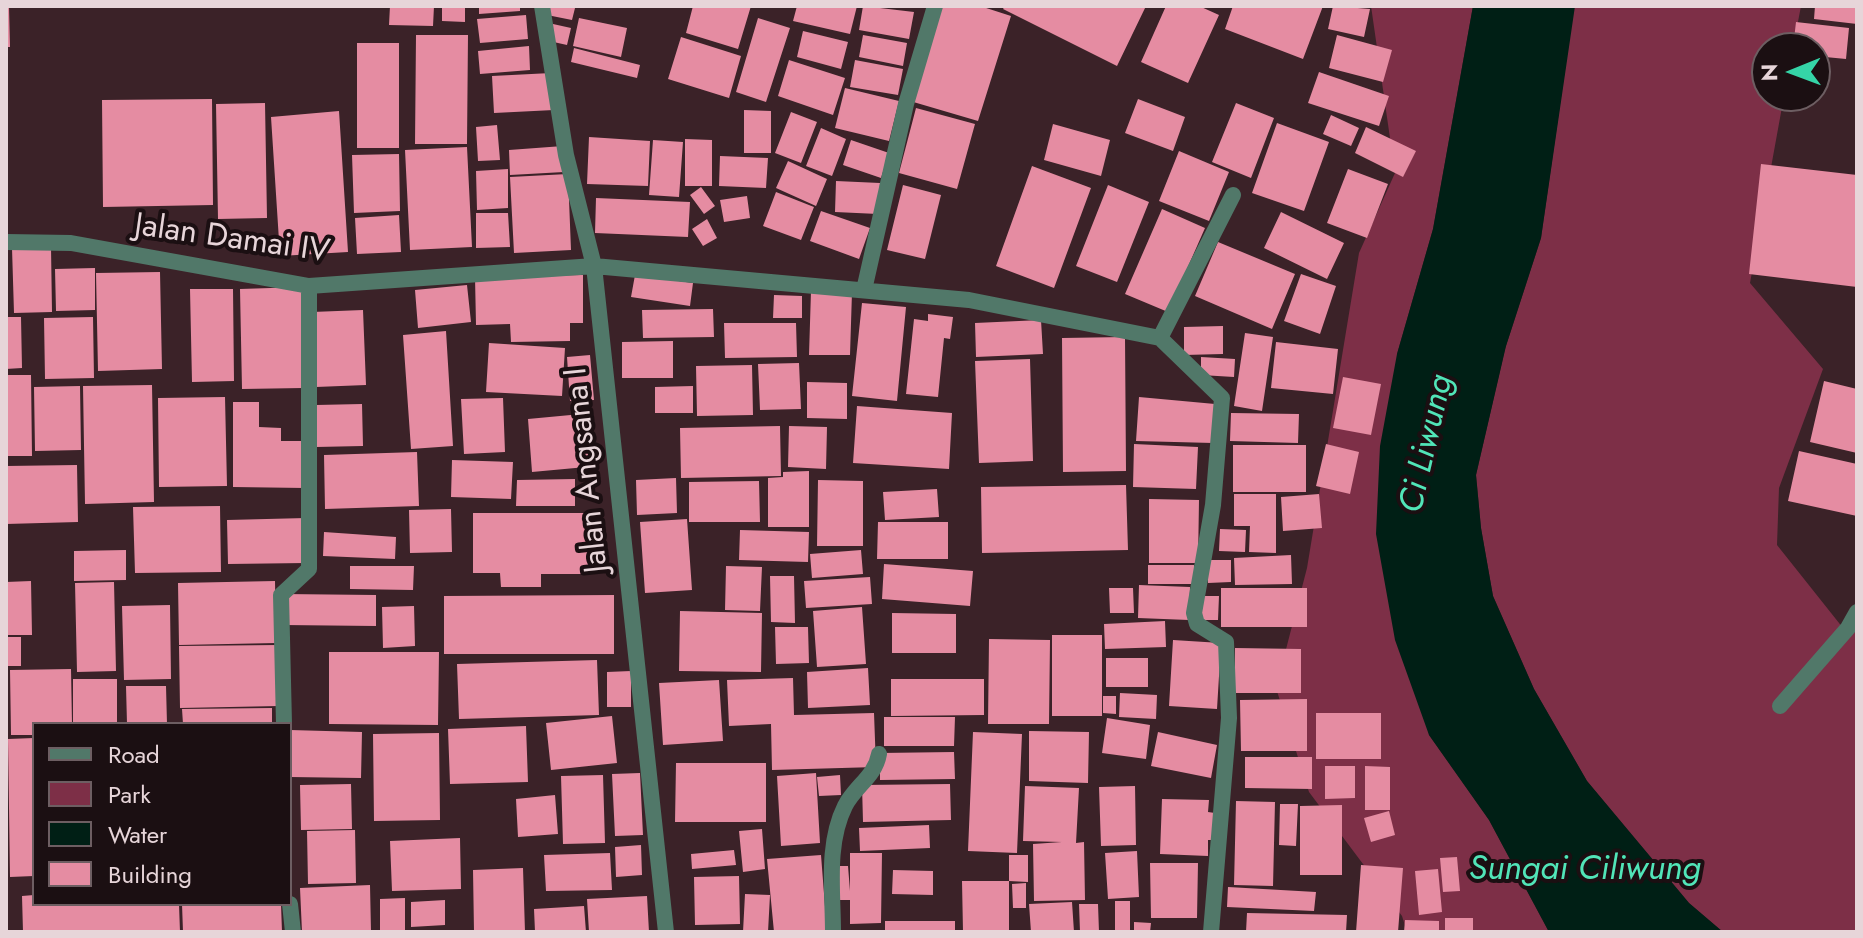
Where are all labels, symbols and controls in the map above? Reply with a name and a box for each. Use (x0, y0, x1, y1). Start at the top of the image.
north arrow (1751, 32, 1831, 112)
text: N (1753, 63, 1785, 81)
street label: Jalan Damai IV (132, 207, 332, 273)
street label: Jalan Angsana I (558, 365, 618, 575)
water label: Ci Liwung (1392, 371, 1464, 517)
legend (32, 722, 292, 906)
text: Road (108, 737, 160, 772)
text: Park (108, 777, 151, 812)
text: Water (108, 817, 167, 852)
water label: Sungai Ciliwung (1469, 851, 1701, 891)
text: Building (108, 857, 192, 892)

